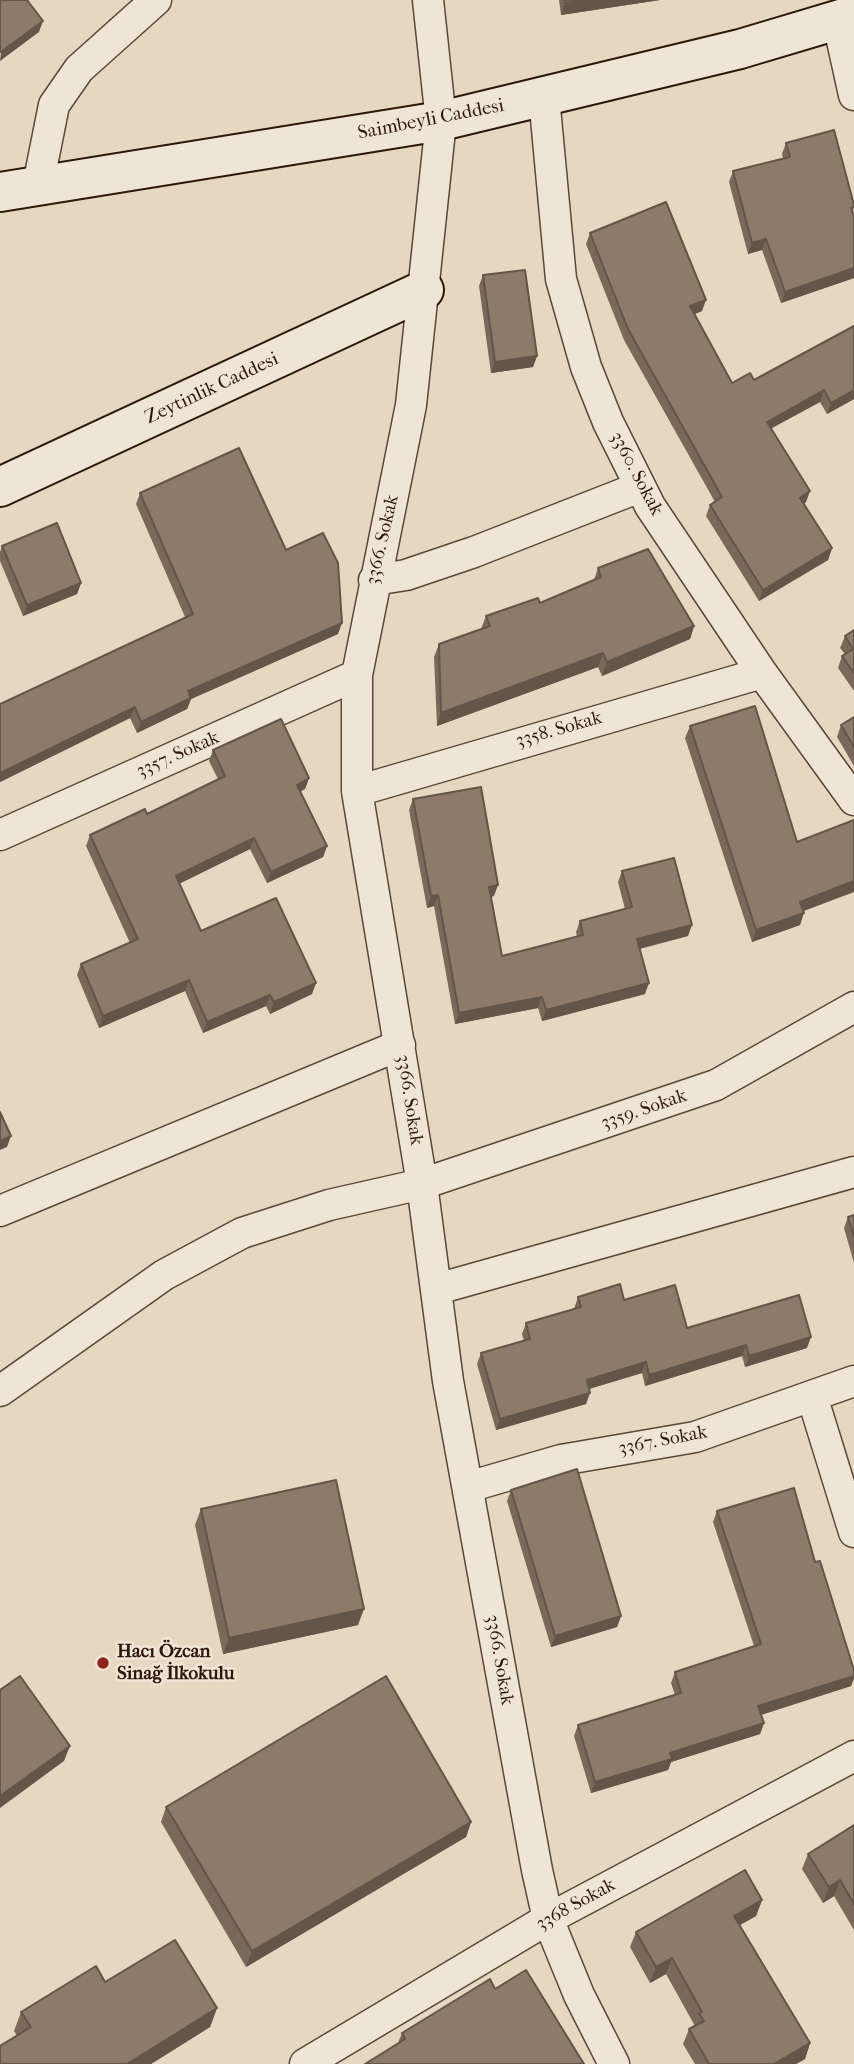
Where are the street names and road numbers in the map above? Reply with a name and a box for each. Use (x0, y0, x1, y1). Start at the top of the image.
street label: Saimbeyli Caddesi (356, 95, 506, 145)
street label: Zeytinlik Caddesi (142, 348, 282, 430)
street label: 3360. Sokak (604, 428, 668, 520)
street label: 3366. Sokak (362, 493, 404, 587)
street label: 3358. Sokak (513, 707, 605, 753)
street label: 3357. Sokak (133, 727, 223, 783)
street label: 3366. Sokak (391, 1053, 427, 1147)
street label: 3359. Sokak (598, 1085, 690, 1135)
street label: 3367. Sokak (617, 1421, 709, 1461)
street label: 3366. Sokak (480, 1613, 518, 1707)
street label: 3368 Sokak (532, 1874, 620, 1936)

